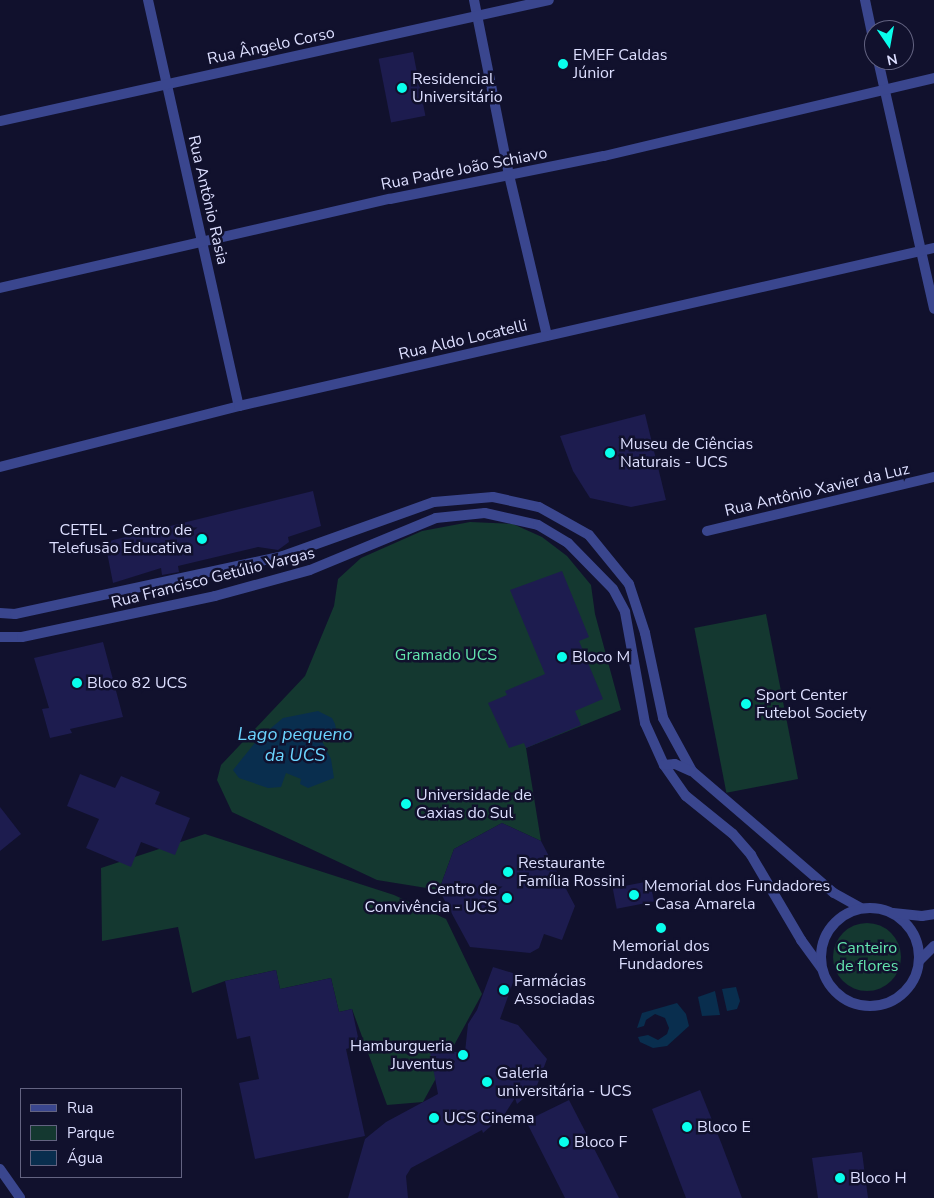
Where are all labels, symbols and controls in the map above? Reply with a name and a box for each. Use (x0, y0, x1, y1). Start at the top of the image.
north arrow (864, 20, 914, 70)
street label: Rua Ângelo Corso (205, 23, 337, 69)
place label: EMEF Caldas Júnior (573, 45, 667, 83)
text: N (885, 49, 899, 70)
marker: EMEF Caldas Júnior (557, 58, 569, 70)
place label: Residencial Universitário (412, 69, 503, 107)
marker: Residencial Universitário (396, 82, 408, 94)
street label: Rua Antônio Rasia (184, 133, 232, 267)
street label: Rua Padre João Schiavo (379, 143, 549, 195)
street label: Rua Aldo Locatelli (397, 316, 529, 364)
place label: Museu de Ciências Naturais - UCS (620, 434, 753, 472)
marker: Museu de Ciências Naturais - UCS (604, 447, 616, 459)
street label: Rua Antônio Xavier da Luz (723, 459, 911, 521)
place label: CETEL - Centro de Telefusão Educativa (49, 520, 192, 558)
marker: CETEL - Centro de Telefusão Educativa (196, 533, 208, 545)
street label: Rua Francisco Getúlio Vargas (109, 543, 317, 613)
park label: Gramado UCS (395, 645, 497, 665)
place label: Bloco M (572, 647, 630, 667)
marker: Bloco M (556, 651, 568, 663)
place label: Bloco 82 UCS (87, 673, 187, 693)
marker: Bloco 82 UCS (71, 677, 83, 689)
place label: Sport Center Futebol Society (756, 685, 867, 723)
marker: Sport Center Futebol Society (740, 698, 752, 710)
water label: Lago pequeno da UCS (238, 724, 352, 766)
place label: Universidade de Caxias do Sul (416, 785, 532, 823)
marker: Universidade de Caxias do Sul (400, 798, 412, 810)
place label: Restaurante Família Rossini (518, 853, 625, 891)
marker: Restaurante Família Rossini (502, 866, 514, 878)
place label: Memorial dos Fundadores - Casa Amarela (644, 876, 830, 914)
place label: Centro de Convivência - UCS (365, 879, 497, 917)
marker: Memorial dos Fundadores - Casa Amarela (628, 889, 640, 901)
marker: Centro de Convivência - UCS (501, 892, 513, 904)
marker: Memorial dos Fundadores (655, 922, 667, 934)
place label: Memorial dos Fundadores (612, 936, 710, 974)
park label: Canteiro de flores (836, 938, 898, 976)
place label: Farmácias Associadas (514, 971, 595, 1009)
marker: Farmácias Associadas (498, 984, 510, 996)
place label: Hamburgueria Juventus (350, 1036, 453, 1074)
marker: Hamburgueria Juventus (457, 1049, 469, 1061)
place label: Galeria universitária - UCS (497, 1063, 632, 1101)
marker: Galeria universitária - UCS (481, 1076, 493, 1088)
legend (20, 1088, 182, 1178)
text: Rua (67, 1098, 93, 1118)
place label: UCS Cinema (444, 1108, 534, 1128)
marker: UCS Cinema (428, 1112, 440, 1124)
place label: Bloco E (697, 1117, 751, 1137)
marker: Bloco E (681, 1121, 693, 1133)
text: Parque (67, 1123, 115, 1143)
place label: Bloco F (574, 1132, 627, 1152)
marker: Bloco F (558, 1136, 570, 1148)
text: Água (67, 1148, 103, 1168)
place label: Bloco H (850, 1168, 907, 1188)
marker: Bloco H (834, 1172, 846, 1184)

